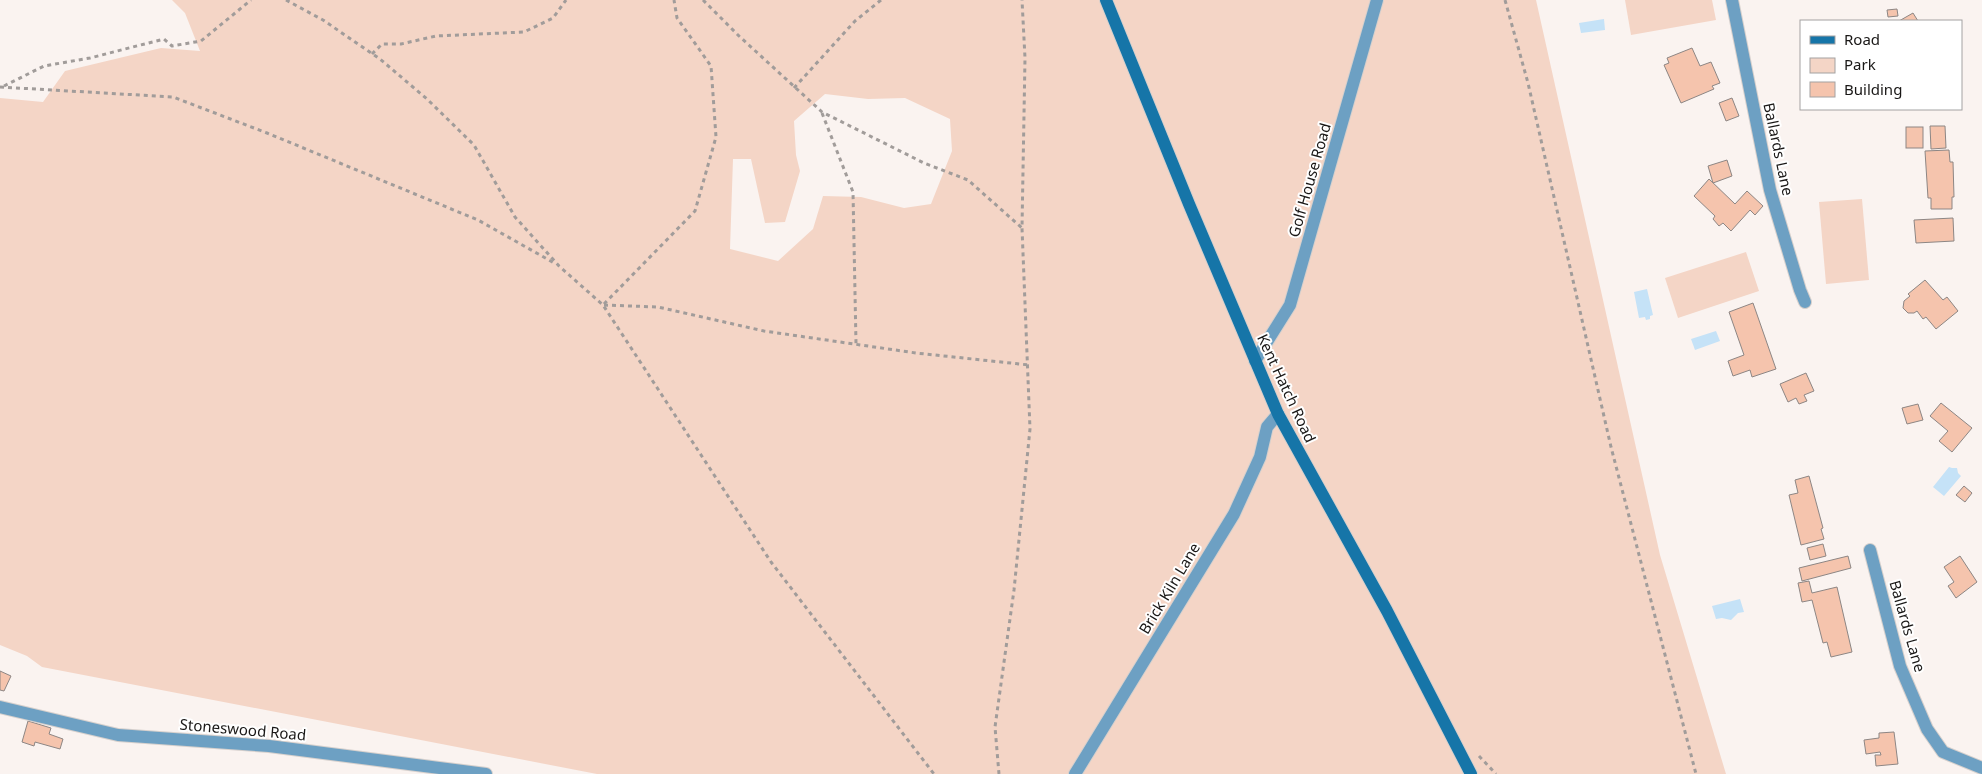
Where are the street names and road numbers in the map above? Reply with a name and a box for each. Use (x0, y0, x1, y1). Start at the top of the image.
street label: Ballards Lane (1759, 101, 1799, 197)
street label: Golf House Road (1283, 121, 1335, 239)
street label: Kent Hatch Road (1253, 330, 1321, 446)
street label: Brick Kiln Lane (1134, 539, 1204, 637)
street label: Ballards Lane (1885, 578, 1931, 674)
street label: Stoneswood Road (179, 714, 307, 744)

